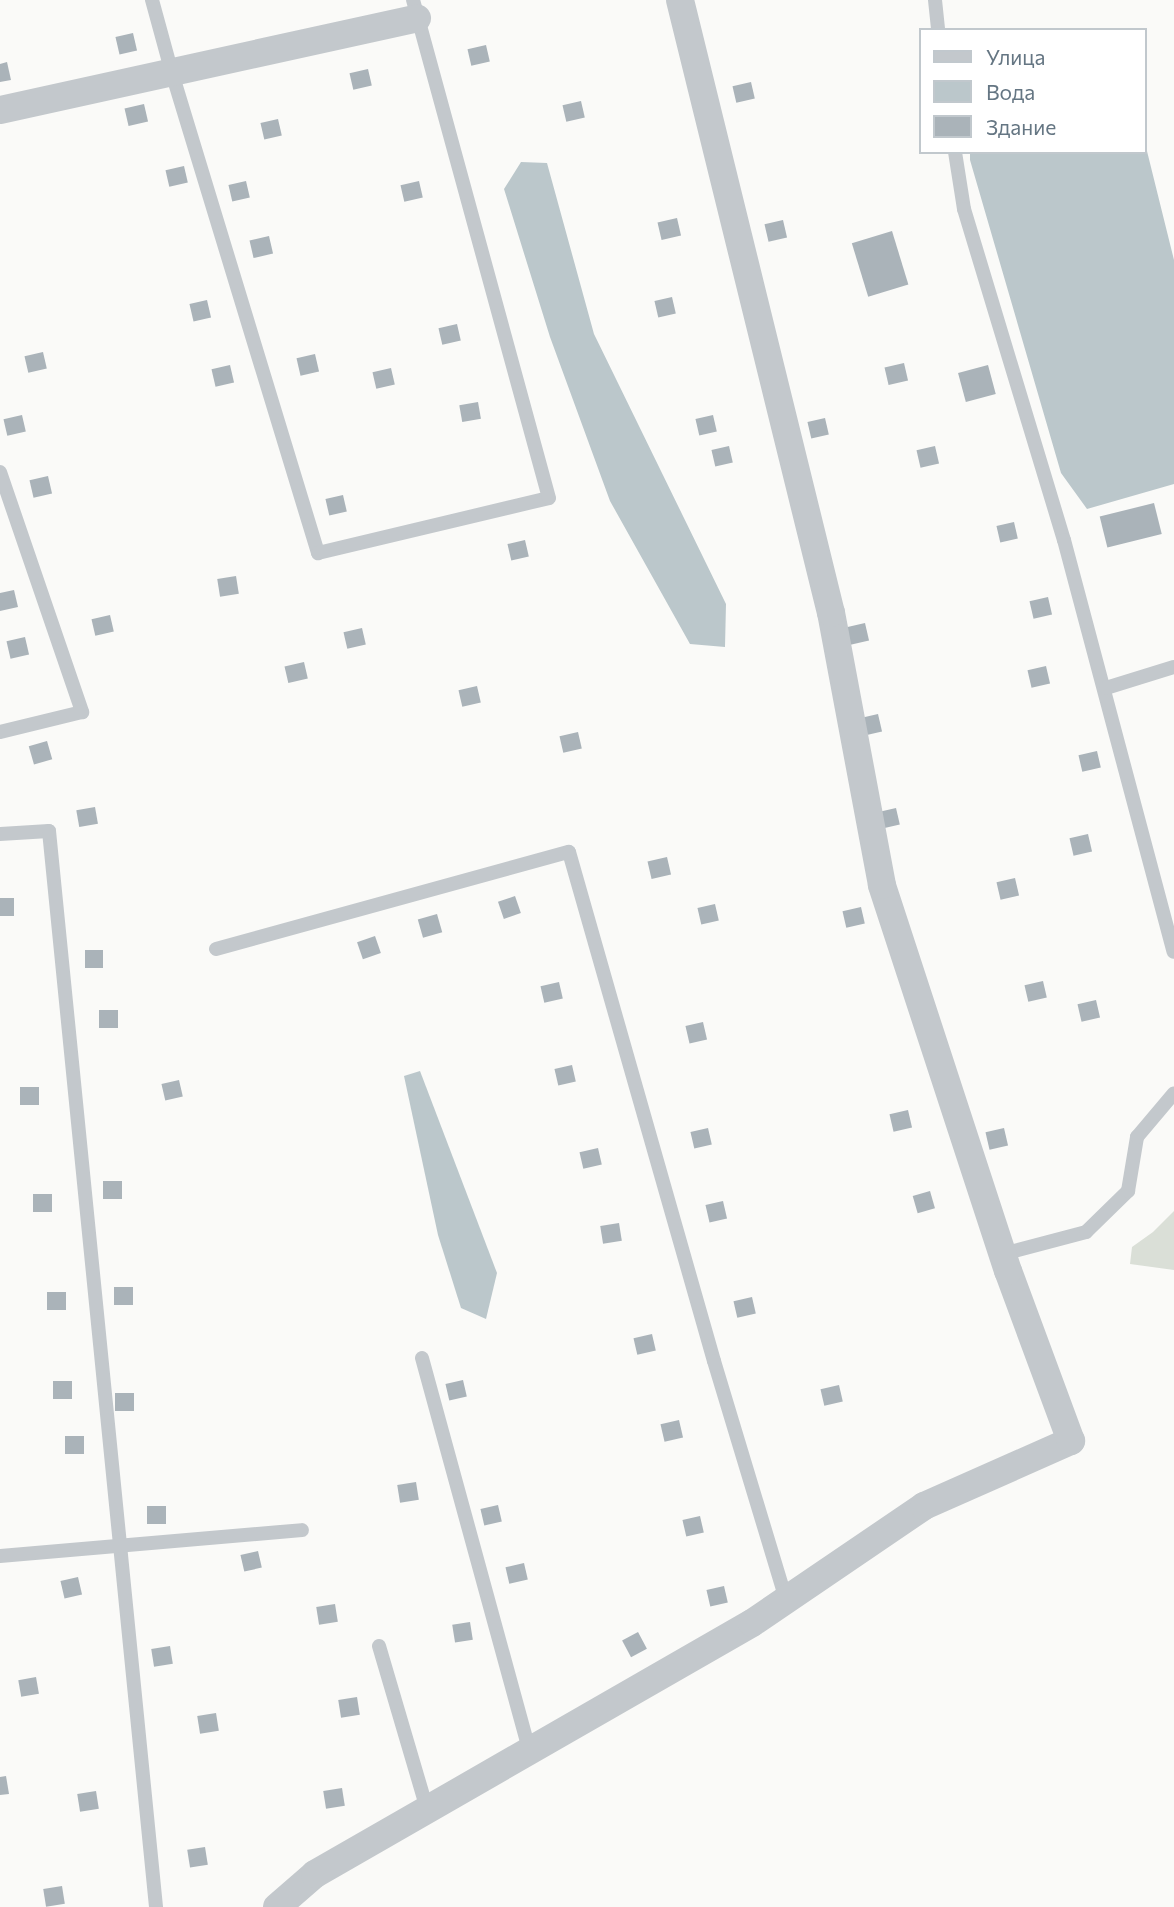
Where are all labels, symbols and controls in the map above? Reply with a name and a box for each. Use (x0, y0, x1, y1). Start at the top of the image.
legend (918, 28, 1146, 154)
text: Улица (986, 44, 1045, 69)
text: Вода (986, 79, 1035, 104)
text: Здание (986, 114, 1056, 139)

